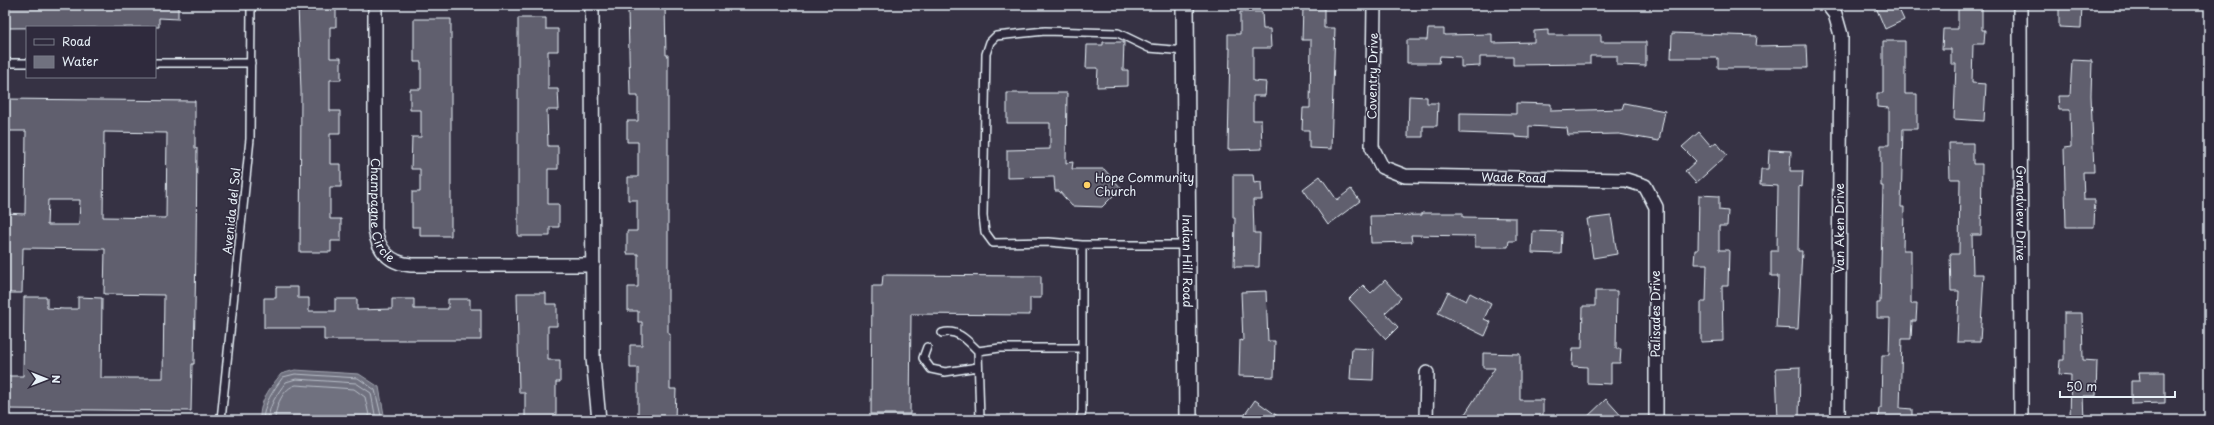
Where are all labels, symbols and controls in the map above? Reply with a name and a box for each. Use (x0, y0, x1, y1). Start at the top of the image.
legend (26, 26, 156, 78)
text: Road (62, 32, 91, 50)
street label: Coventry Drive (1362, 32, 1382, 119)
text: Water (62, 52, 99, 70)
street label: Champagne Circle (367, 158, 399, 267)
street label: Grandview Drive (2012, 165, 2031, 261)
street label: Avenida del Sol (218, 167, 245, 255)
street label: Wade Road (1481, 167, 1547, 187)
place label: Hope Community Church (1095, 168, 1194, 200)
marker: Hope Community Church (1082, 180, 1092, 190)
street label: Van Aken Drive (1830, 183, 1848, 273)
street label: Indian Hill Road (1179, 214, 1197, 308)
street label: Palisades Drive (1646, 270, 1664, 358)
north arrow (26, 359, 66, 399)
scale bar (2060, 373, 2175, 399)
text: N (48, 375, 65, 384)
text: 50 m (2066, 377, 2097, 395)

